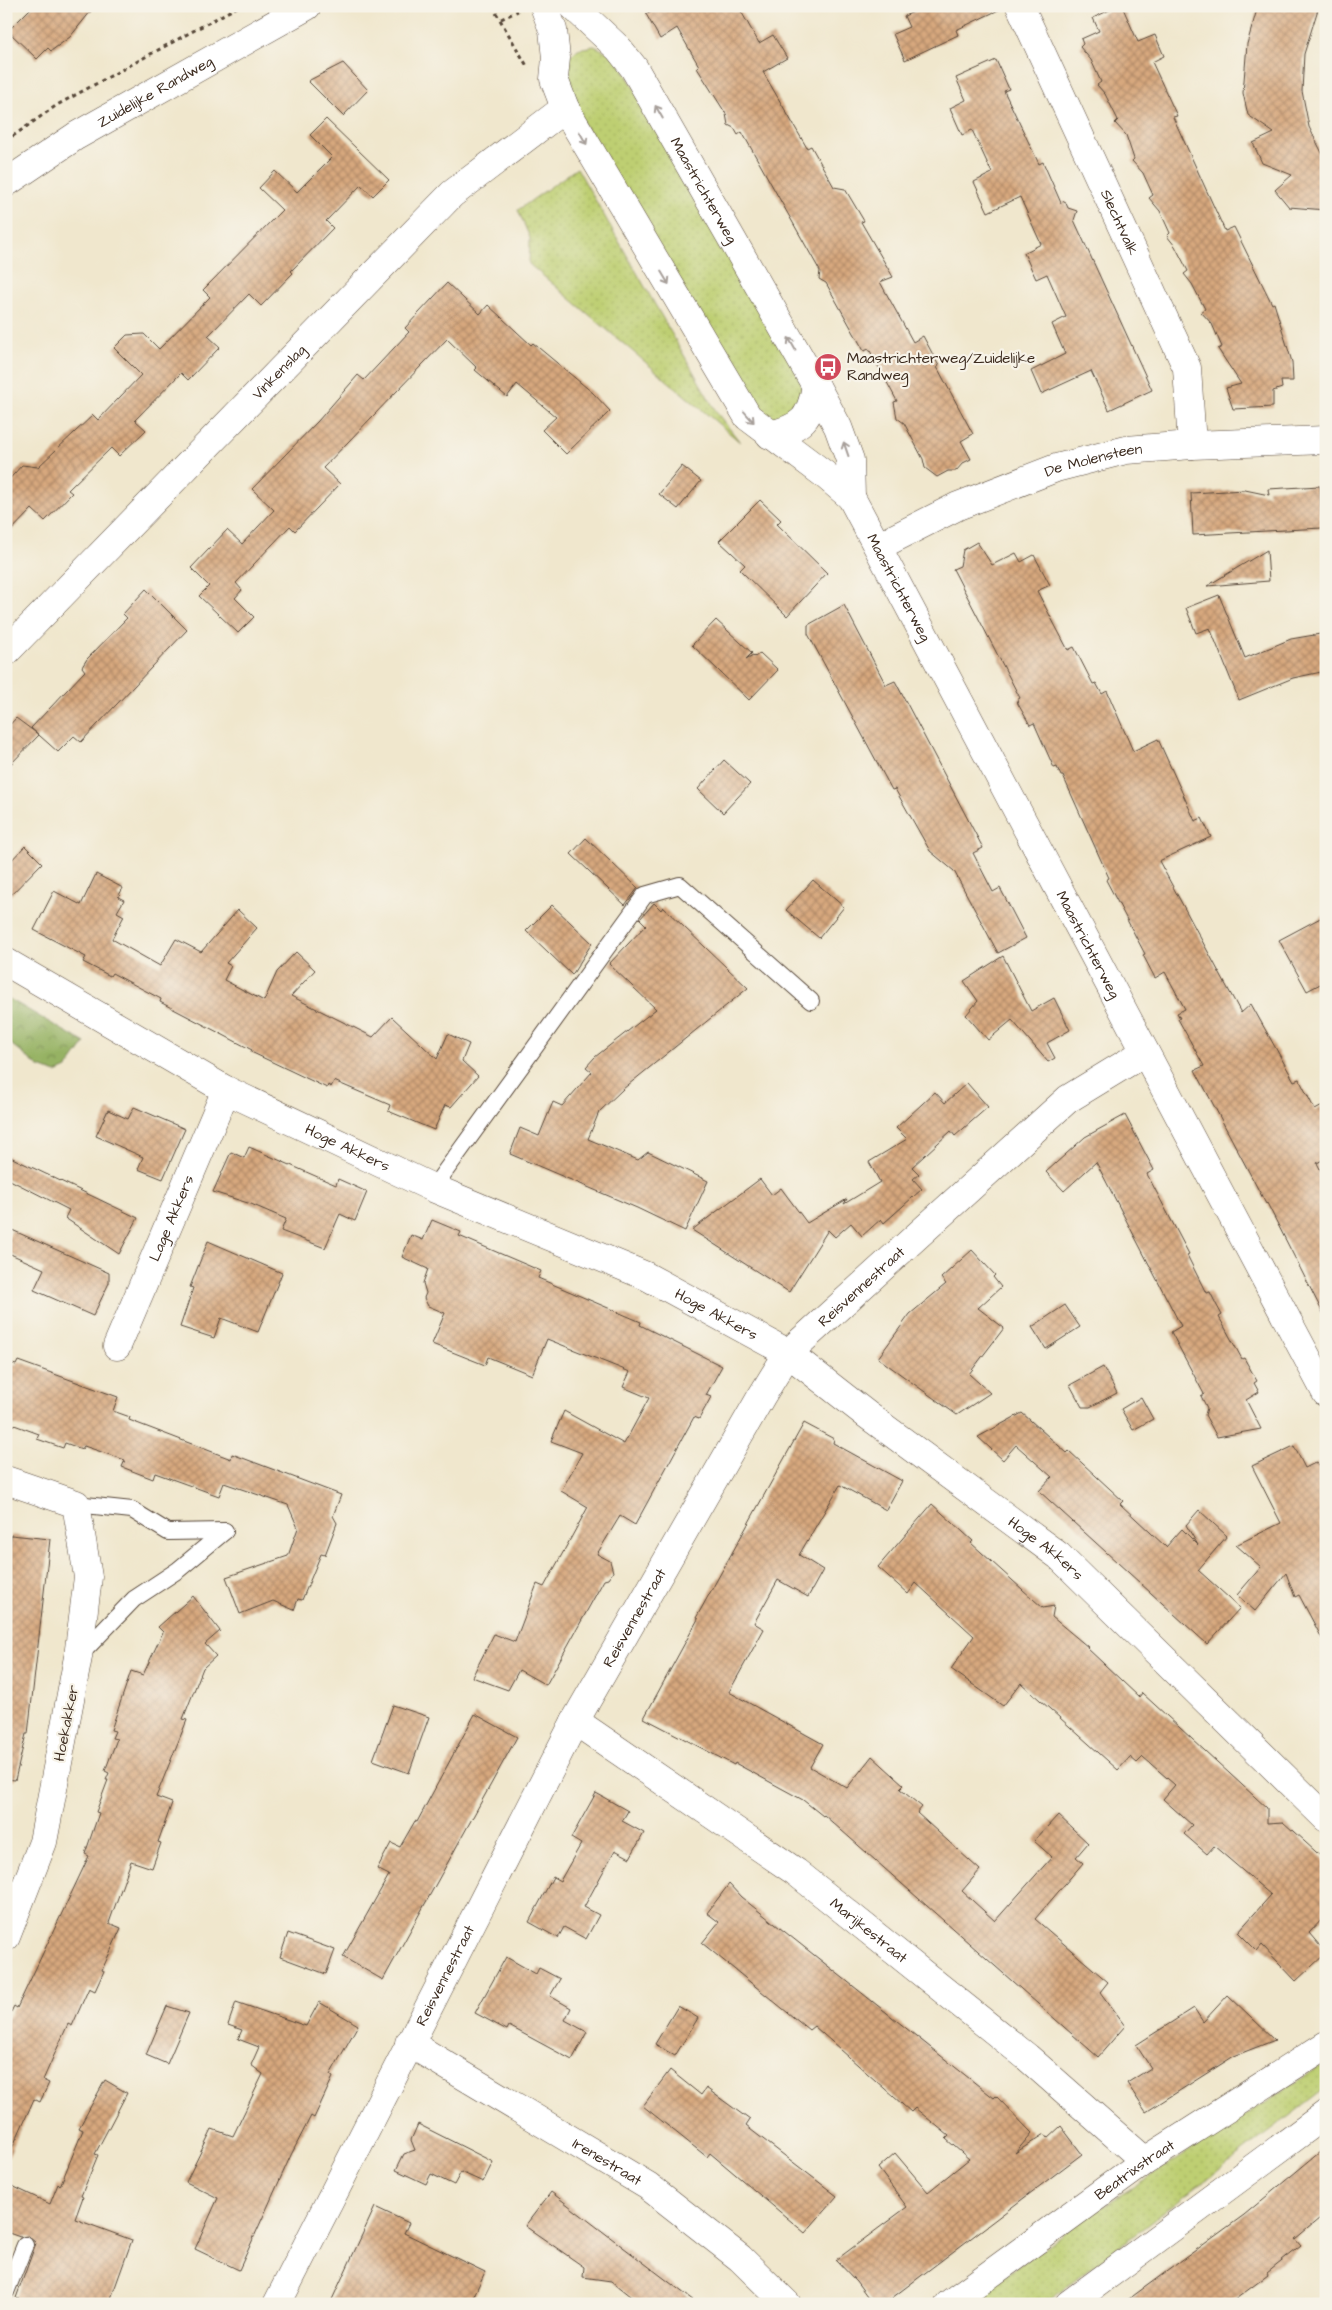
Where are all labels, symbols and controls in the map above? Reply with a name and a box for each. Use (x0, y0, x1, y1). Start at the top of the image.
street label: Zuidelijke Randweg (94, 51, 218, 133)
one-way arrow (654, 104, 664, 119)
one-way arrow (578, 131, 588, 145)
street label: Maastrichterweg (665, 133, 742, 248)
street label: Slechtvalk (1095, 186, 1143, 259)
one-way arrow (661, 271, 671, 285)
one-way arrow (787, 337, 796, 352)
street label: Vinkenslag (247, 340, 312, 404)
place label: Maastrichterweg/Zuidelijke Randweg (847, 348, 1035, 387)
bus stop icon: Maastrichterweg/Zuidelijke Randweg (813, 352, 843, 382)
one-way arrow (744, 410, 755, 423)
street label: De Molensteen (1041, 439, 1143, 482)
one-way arrow (841, 442, 850, 457)
street label: Maastrichterweg (861, 530, 936, 646)
street label: Maastrichterweg (1051, 887, 1125, 1003)
street label: Hoge Akkers (302, 1119, 394, 1177)
street label: Lage Akkers (144, 1171, 200, 1265)
street label: Reisvennestraat (814, 1242, 910, 1332)
street label: Hoge Akkers (671, 1284, 762, 1346)
street label: Hoge Akkers (1003, 1512, 1088, 1586)
street label: Reisvennestraat (598, 1564, 672, 1671)
street label: Hoekakker (49, 1683, 84, 1763)
street label: Marijkestraat (825, 1893, 912, 1968)
street label: Reisvennestraat (411, 1921, 480, 2030)
street label: Irenestraat (568, 2133, 646, 2191)
street label: Beatrixstraat (1090, 2135, 1179, 2205)

